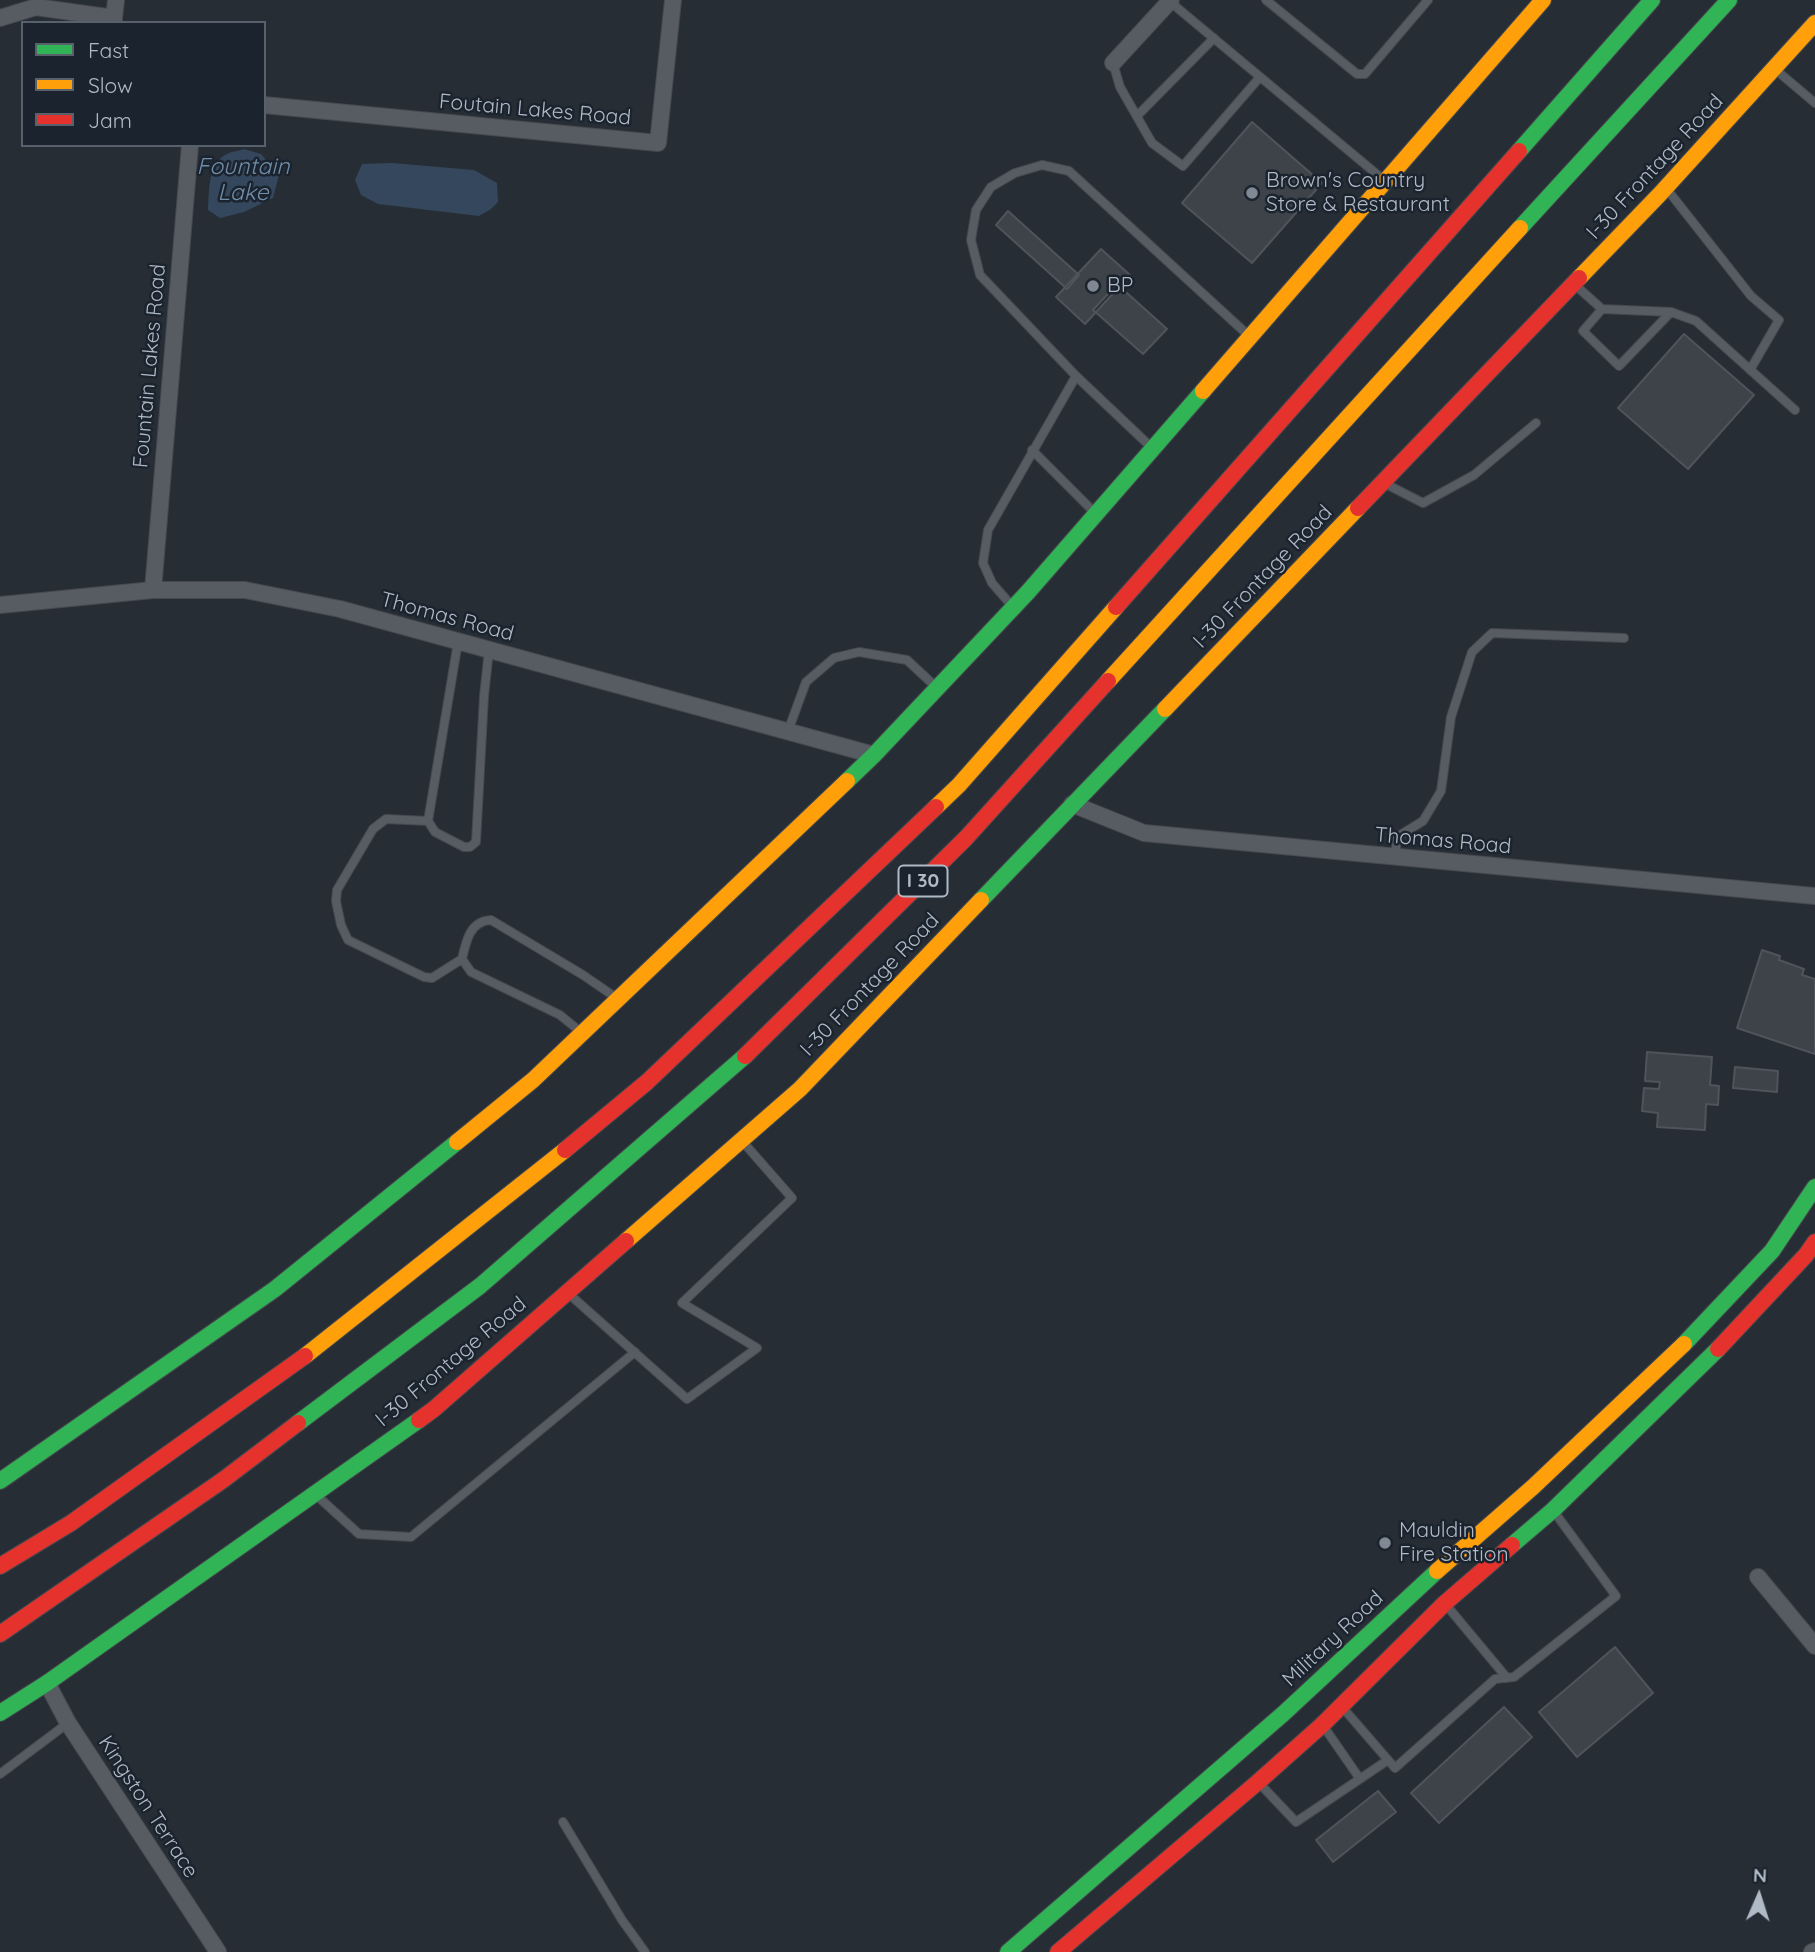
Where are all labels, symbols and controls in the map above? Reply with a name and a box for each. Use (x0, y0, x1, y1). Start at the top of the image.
legend (21, 21, 266, 147)
text: Fast (88, 37, 129, 63)
text: Slow (88, 72, 133, 98)
street label: Foutain Lakes Road (438, 89, 632, 131)
street label: I-30 Frontage Road (1581, 89, 1729, 245)
text: Jam (88, 107, 132, 133)
water label: Fountain Lake (197, 153, 289, 207)
place label: Brown's Country Store & Restaurant (1266, 168, 1450, 218)
marker: Brown's Country Store & Restaurant (1244, 185, 1260, 201)
street label: Fountain Lakes Road (129, 263, 171, 469)
place label: BP (1107, 273, 1133, 299)
marker: BP (1085, 278, 1101, 294)
street label: I-30 Frontage Road (1188, 500, 1338, 654)
street label: Thomas Road (378, 587, 516, 647)
street label: Thomas Road (1374, 822, 1512, 860)
road number: I 30 (898, 866, 948, 897)
street label: I-30 Frontage Road (795, 908, 945, 1062)
street label: I-30 Frontage Road (370, 1292, 532, 1432)
place label: Mauldin Fire Station (1399, 1518, 1509, 1568)
marker: Mauldin Fire Station (1377, 1535, 1393, 1551)
street label: Military Road (1277, 1586, 1389, 1692)
street label: Kingston Terrace (93, 1731, 203, 1883)
north arrow (1724, 1861, 1794, 1931)
text: N (1752, 1863, 1768, 1887)

